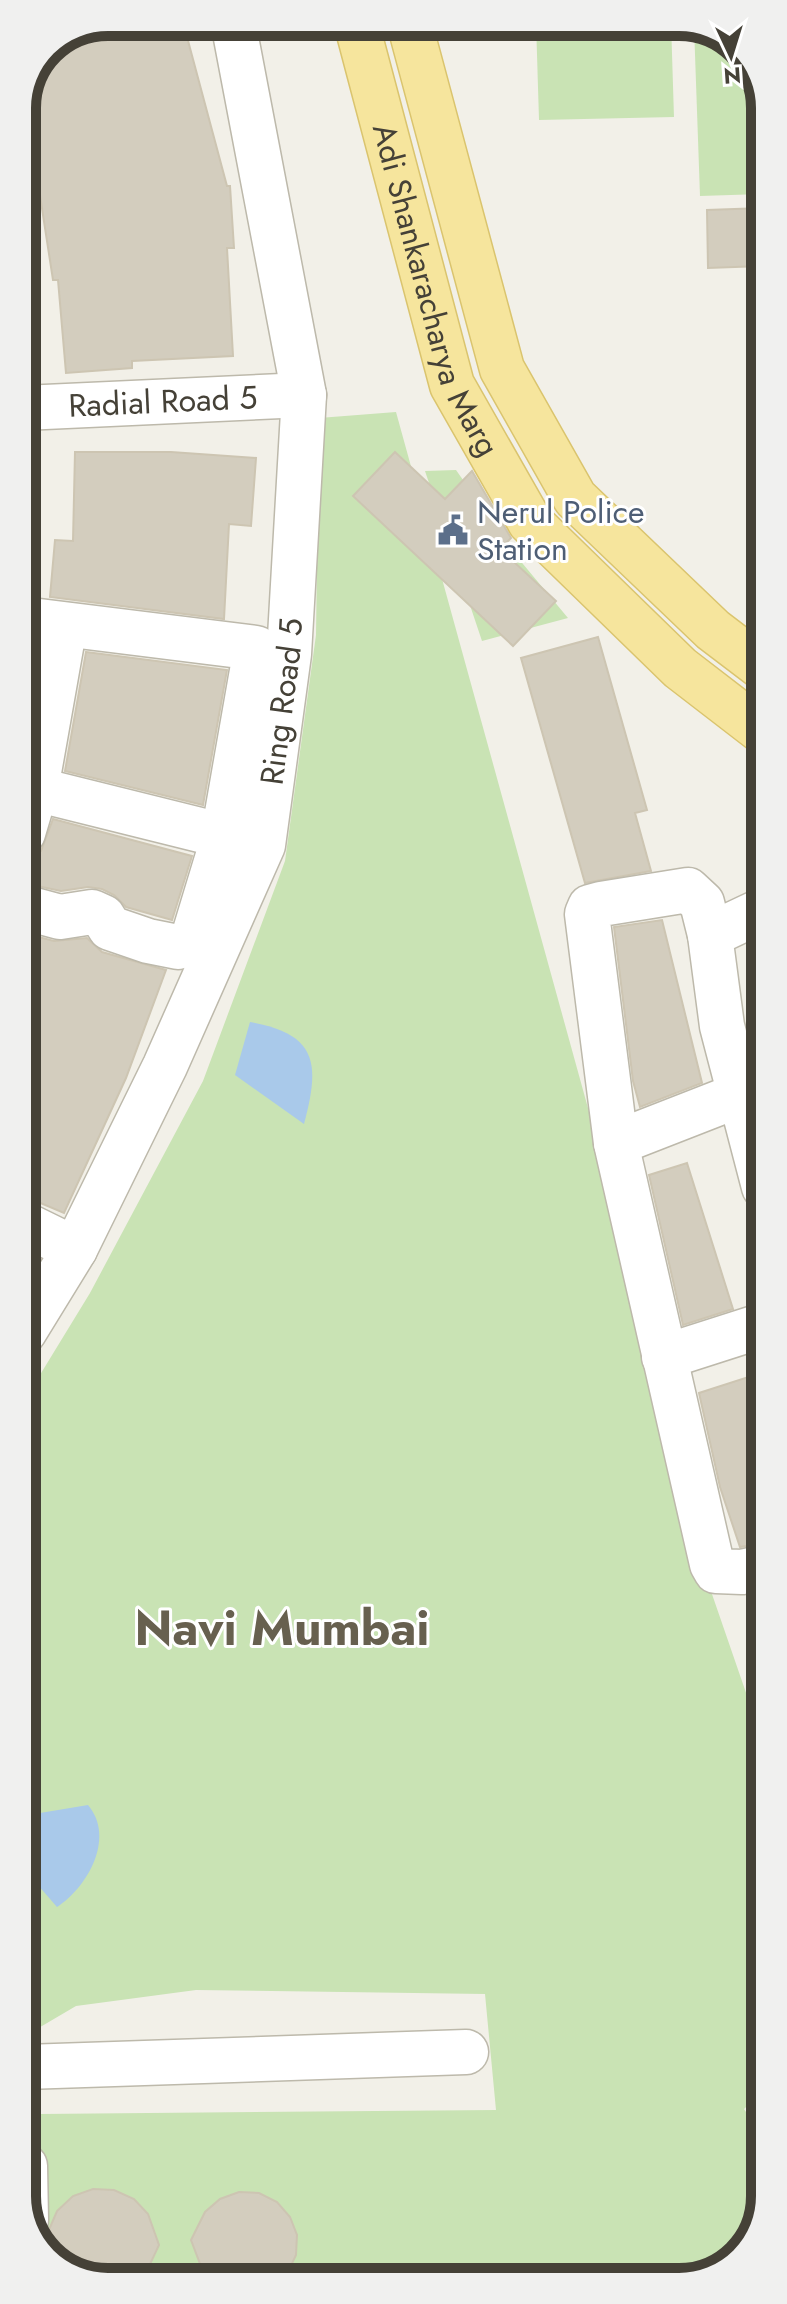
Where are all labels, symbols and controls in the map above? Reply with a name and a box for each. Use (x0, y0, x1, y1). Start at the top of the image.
north arrow (691, 16, 771, 96)
text: N (723, 59, 742, 93)
street label: Adi Shankaracharya Marg (361, 118, 511, 465)
street label: Radial Road 5 (67, 374, 258, 429)
place label: Nerul Police Station (477, 489, 645, 572)
public building icon: Nerul Police Station (436, 513, 470, 547)
street label: Ring Road 5 (248, 617, 314, 788)
district label: Navi Mumbai (134, 1594, 430, 1663)

